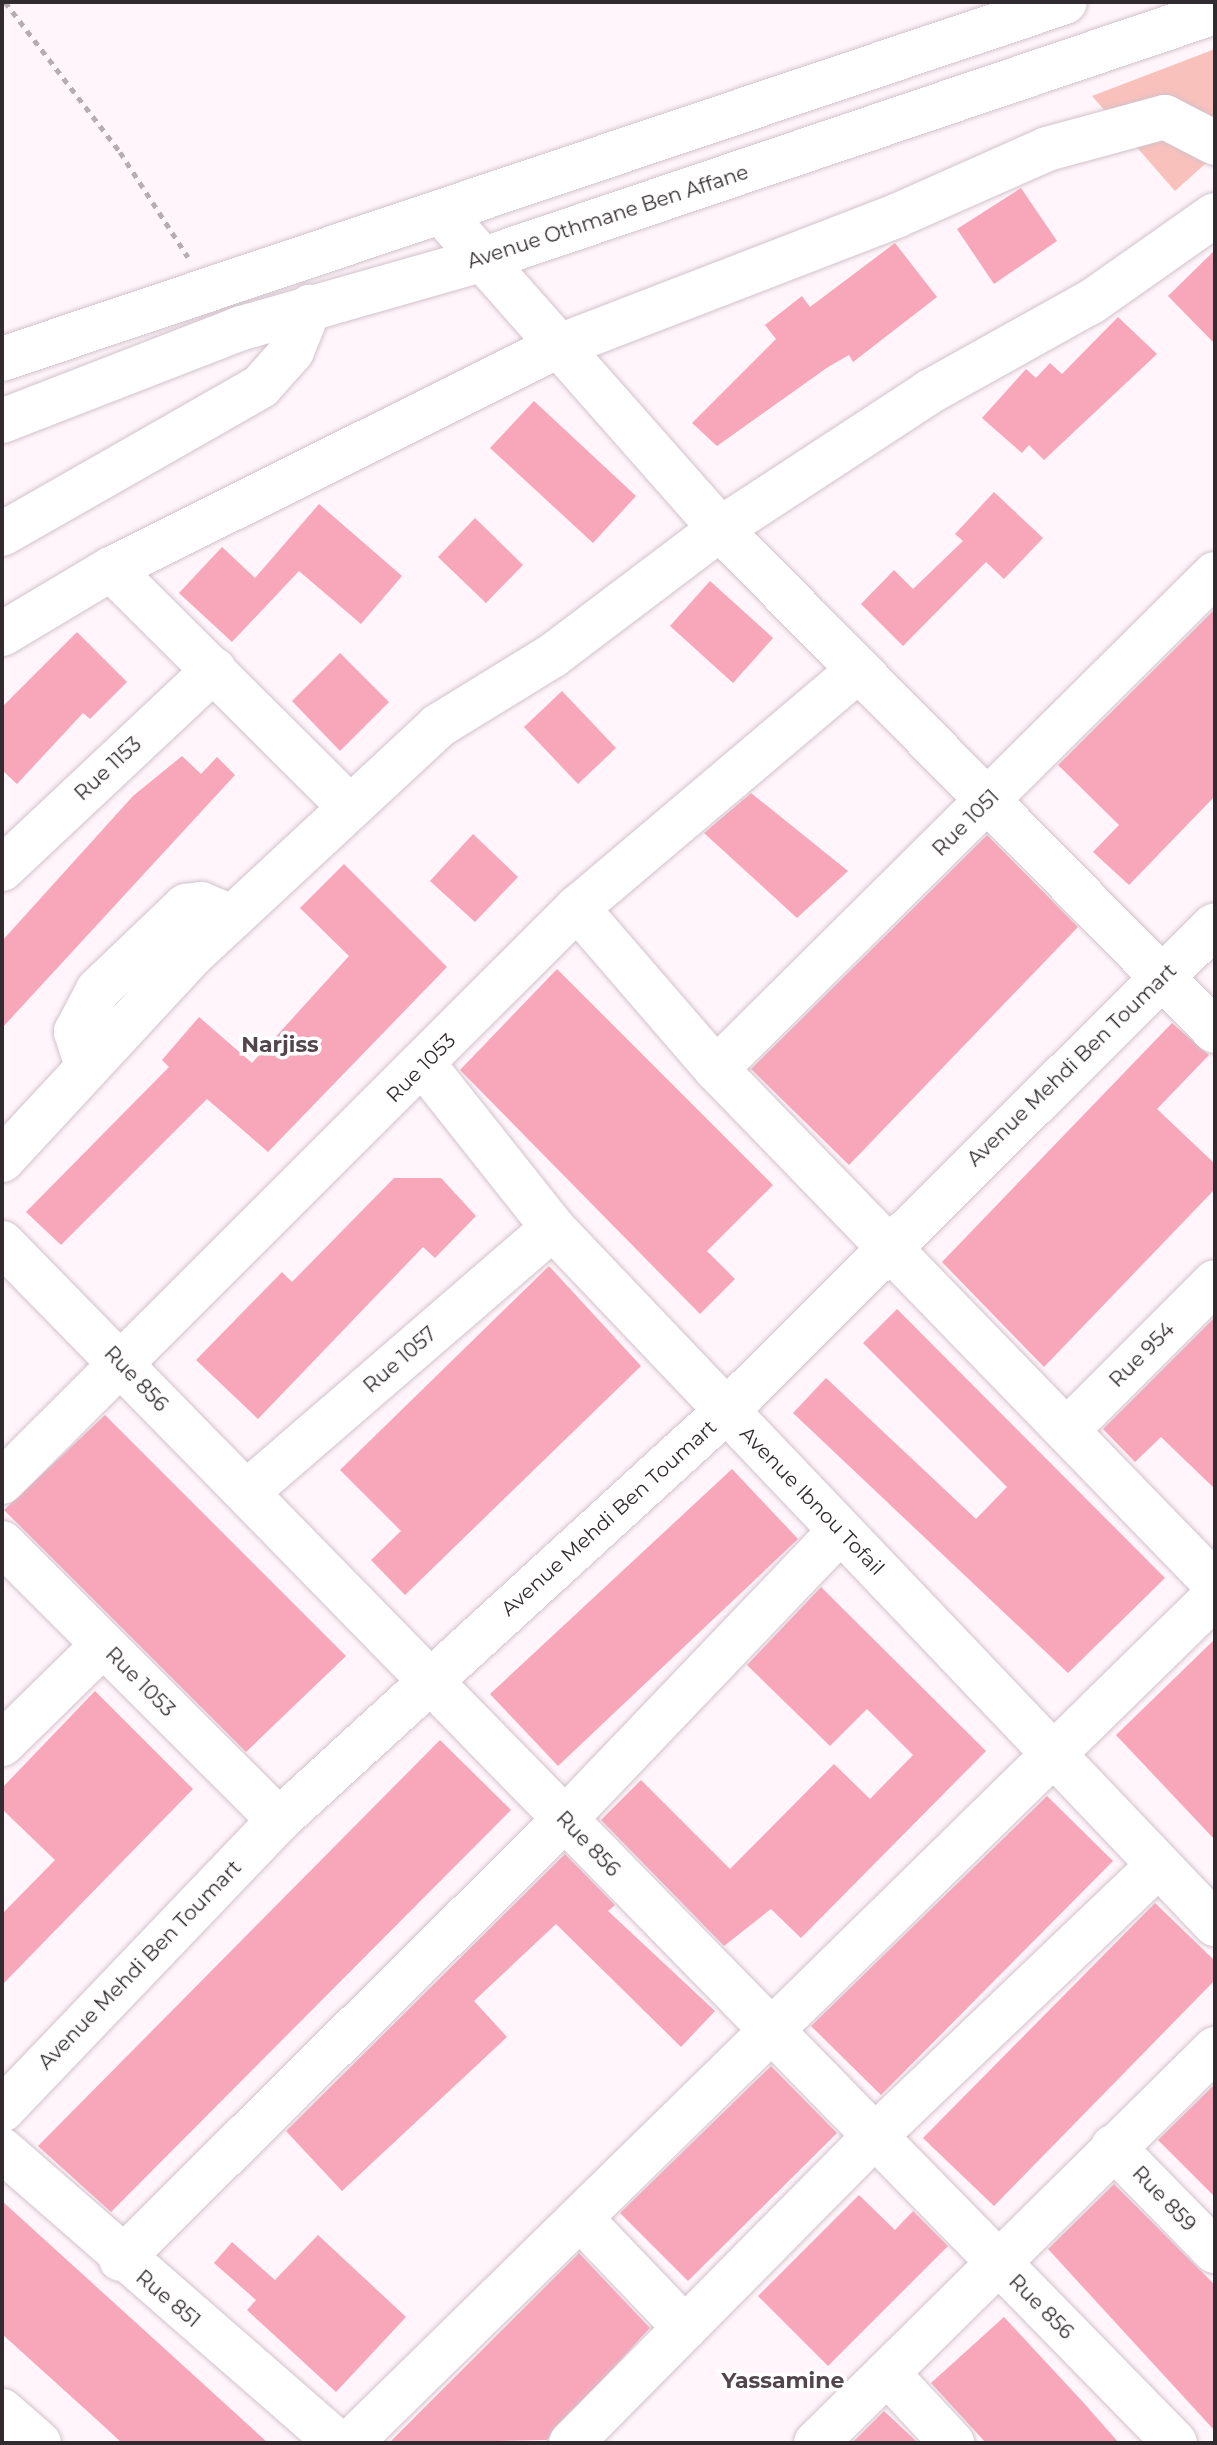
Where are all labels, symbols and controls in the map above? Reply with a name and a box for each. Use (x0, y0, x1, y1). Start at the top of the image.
street label: Avenue Othmane Ben Affane (464, 160, 752, 274)
street label: Rue 1153 (70, 732, 146, 806)
street label: Rue 1051 (928, 785, 1004, 861)
street label: Avenue Mehdi Ben Toumart (962, 959, 1182, 1171)
street label: Rue 1053 (381, 1028, 461, 1108)
district label: Narjiss (241, 1032, 319, 1058)
street label: Rue 954 (1105, 1318, 1179, 1392)
street label: Rue 1057 (359, 1322, 441, 1398)
street label: Rue 856 (99, 1341, 173, 1417)
street label: Avenue Mehdi Ben Toumart (496, 1415, 722, 1621)
street label: Avenue Ibnou Tofail (735, 1422, 889, 1580)
street label: Rue 1053 (100, 1642, 180, 1722)
street label: Rue 856 (551, 1806, 625, 1882)
street label: Avenue Mehdi Ben Toumart (34, 1855, 246, 2075)
street label: Rue 859 (1127, 2161, 1201, 2237)
street label: Rue 851 (131, 2265, 205, 2333)
street label: Rue 856 (1004, 2270, 1078, 2344)
district label: Yassamine (722, 2368, 844, 2394)

